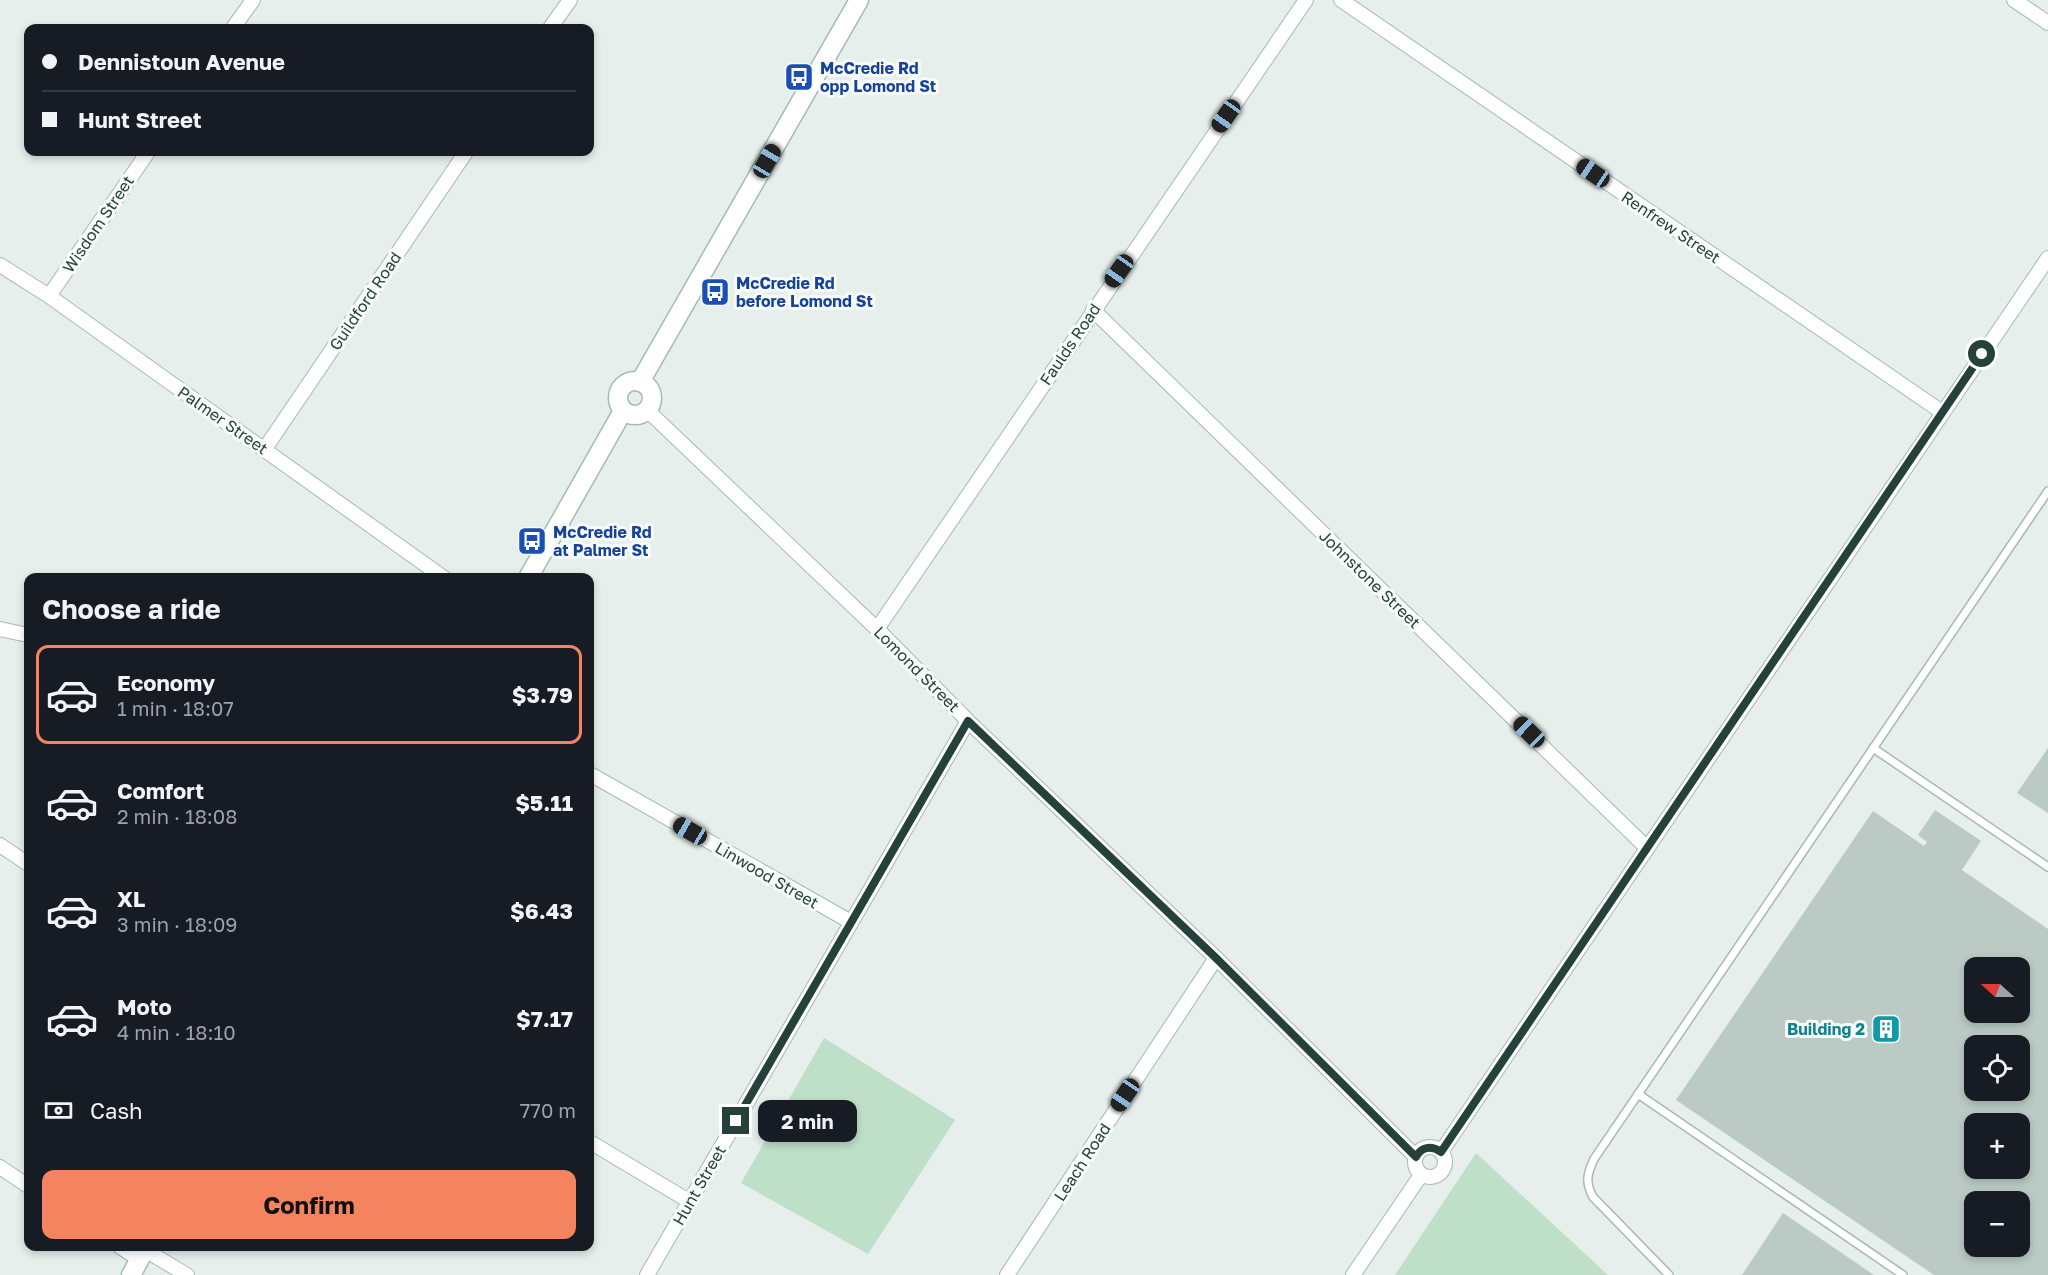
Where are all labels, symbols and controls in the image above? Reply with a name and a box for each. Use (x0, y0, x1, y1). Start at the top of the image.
text: Dennistoun Avenue (78, 48, 285, 75)
place label: McCredie Rd opp Lomond St (820, 58, 936, 96)
bus stop icon: McCredie Rd opp Lomond St (783, 61, 815, 93)
car (1208, 96, 1244, 136)
text: Hunt Street (78, 106, 202, 133)
car (750, 141, 784, 181)
car (1573, 155, 1613, 191)
street label: Wisdom Street (58, 172, 138, 276)
street label: Renfrew Street (1618, 186, 1724, 268)
street label: Guildford Road (325, 248, 405, 354)
car (1101, 251, 1137, 291)
place label: McCredie Rd before Lomond St (736, 273, 873, 311)
bus stop icon: McCredie Rd before Lomond St (699, 276, 731, 308)
street label: Faulds Road (1035, 299, 1105, 389)
route start (1968, 340, 1995, 367)
street label: Palmer Street (174, 382, 272, 458)
place label: McCredie Rd at Palmer St (553, 522, 652, 560)
bus stop icon: McCredie Rd at Palmer St (516, 525, 548, 557)
street label: Johnstone Street (1315, 526, 1425, 632)
text: Choose a ride (42, 593, 221, 625)
street label: Lomond Street (870, 622, 964, 716)
icon: car (45, 668, 99, 722)
text: Economy (117, 669, 215, 696)
text: $3.79 (512, 681, 573, 708)
text: 1 min · 18:07 (117, 696, 234, 720)
car (1510, 713, 1548, 751)
icon: car (45, 776, 99, 830)
text: Comfort (117, 777, 204, 804)
text: $5.11 (515, 789, 573, 816)
text: 2 min · 18:08 (117, 804, 237, 828)
car (670, 814, 710, 848)
street label: Linwood Street (712, 837, 822, 913)
icon: car (45, 884, 99, 938)
text: XL (117, 885, 145, 912)
text: $6.43 (510, 897, 573, 924)
text: 3 min · 18:09 (117, 912, 237, 936)
north arrow (1964, 957, 2030, 1023)
map controls (1964, 957, 2030, 1257)
icon: car (45, 992, 99, 1046)
text: Moto (117, 993, 172, 1020)
text: $7.17 (516, 1005, 573, 1032)
building icon: Building 2 (1870, 1013, 1902, 1045)
place label: Building 2 (1787, 1019, 1865, 1039)
text: 4 min · 18:10 (117, 1020, 236, 1044)
button: locate (1964, 1035, 2030, 1101)
car (1107, 1075, 1143, 1115)
icon: cash (42, 1094, 75, 1127)
text: Cash (90, 1097, 143, 1124)
text: 770 m (520, 1098, 576, 1122)
callout: 2 min (757, 1100, 856, 1142)
route end (722, 1107, 749, 1134)
text: 2 min (781, 1109, 834, 1133)
button: + (1964, 1113, 2030, 1179)
street label: Leach Road (1049, 1119, 1115, 1205)
street label: Hunt Street (668, 1141, 730, 1229)
button: Confirm (42, 1170, 576, 1239)
button: − (1964, 1191, 2030, 1257)

